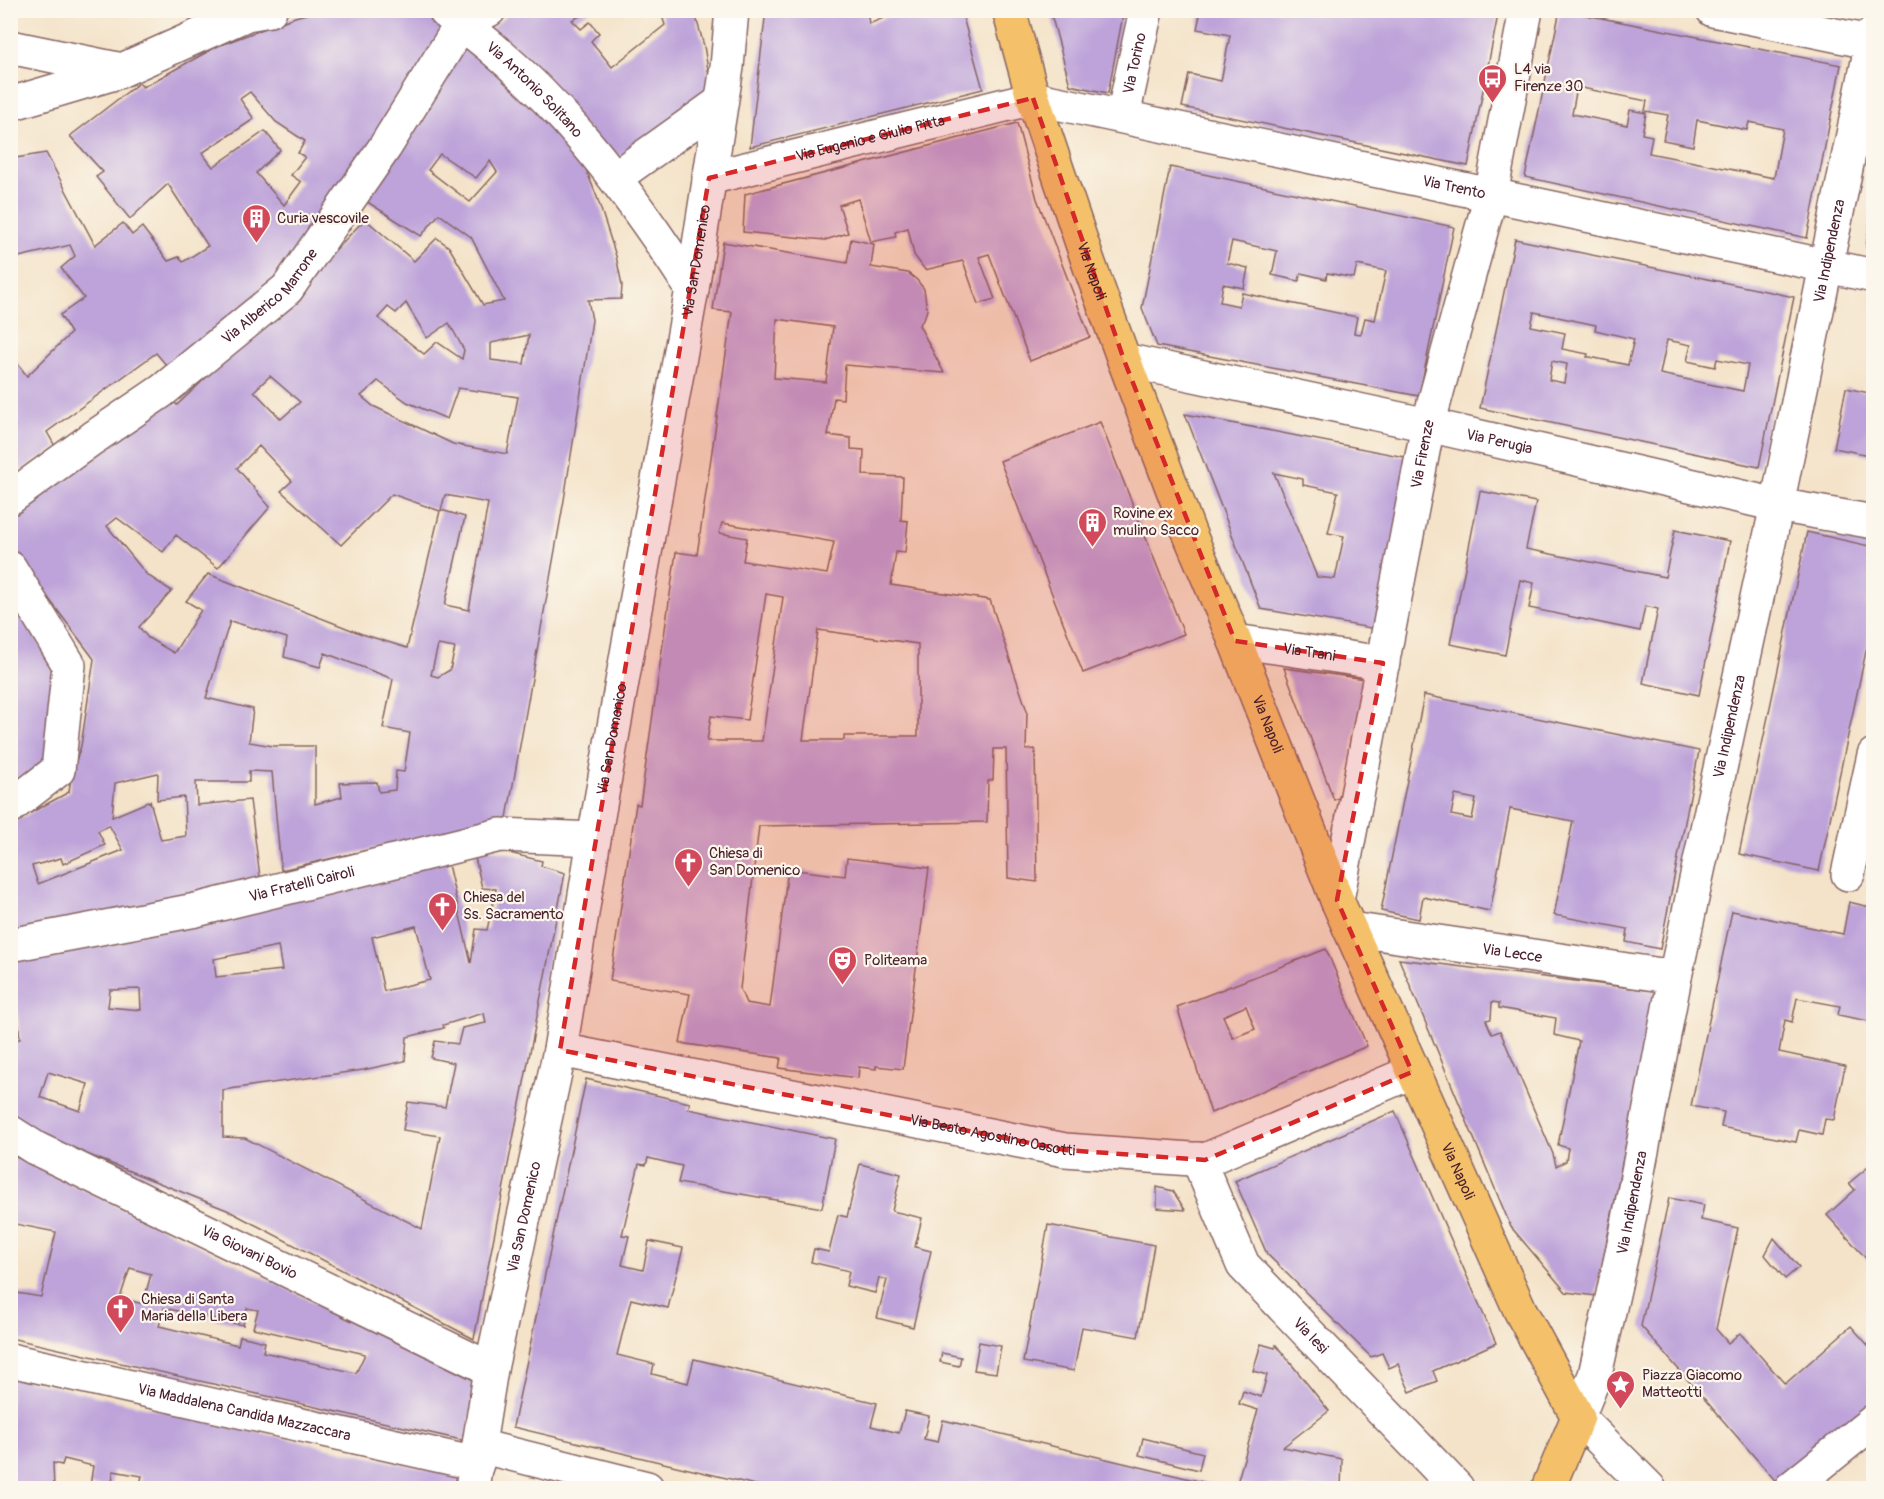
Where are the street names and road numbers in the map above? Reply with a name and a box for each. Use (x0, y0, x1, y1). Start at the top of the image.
street label: Via Torino (1119, 31, 1151, 96)
street label: Via Antonio Solitano (482, 38, 587, 142)
street label: Via Eugenio e Giulio Pitta (794, 111, 947, 166)
street label: Via Trento (1420, 172, 1487, 204)
street label: Via Indipendenza (1810, 197, 1849, 305)
street label: Via San Domenico (678, 203, 715, 318)
street label: Via Napoli (1072, 240, 1111, 303)
street label: Via Alberico Marrone (218, 244, 322, 348)
street label: Via Firenze (1407, 417, 1439, 490)
street label: Via Perugia (1464, 425, 1534, 459)
street label: Via Trani (1282, 639, 1337, 666)
street label: Via Indipendenza (1709, 673, 1750, 780)
street label: Via San Domenico (593, 682, 632, 797)
street label: Via Napoli (1247, 693, 1287, 756)
street label: Via Fratelli Cairoli (247, 862, 357, 907)
street label: Via Lecce (1481, 940, 1544, 967)
street label: Via Beato Agostino Casotti (908, 1110, 1076, 1161)
street label: Via Napoli (1437, 1140, 1479, 1203)
street label: Via Indipendenza (1613, 1149, 1652, 1256)
street label: Via San Domenico (503, 1160, 546, 1274)
street label: Via Giovani Bovio (198, 1221, 300, 1284)
street label: Via Iesi (1289, 1314, 1332, 1358)
street label: Via Maddalena Candida Mazzaccara (136, 1380, 353, 1446)

